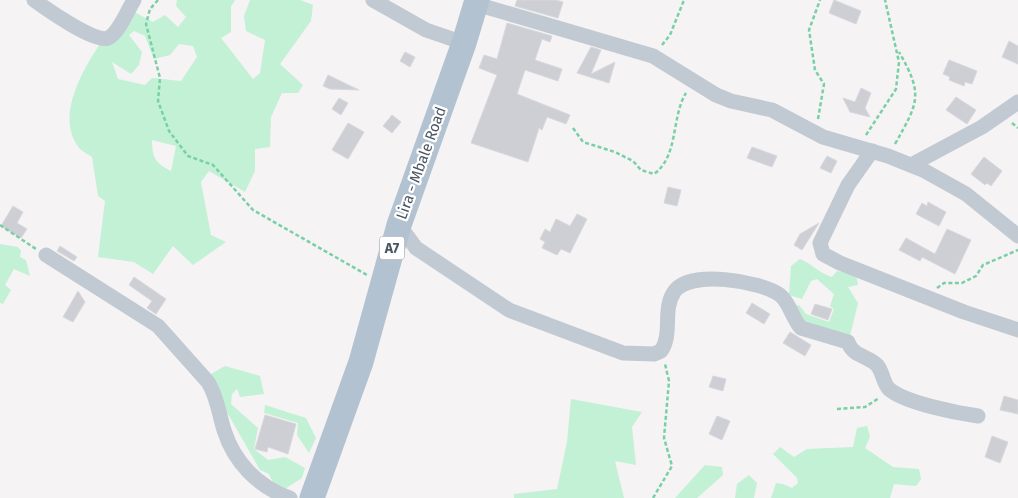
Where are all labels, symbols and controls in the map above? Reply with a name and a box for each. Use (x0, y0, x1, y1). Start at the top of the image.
street label: Lira - Mbale Road (392, 104, 450, 222)
road number: A7 (380, 237, 404, 260)

